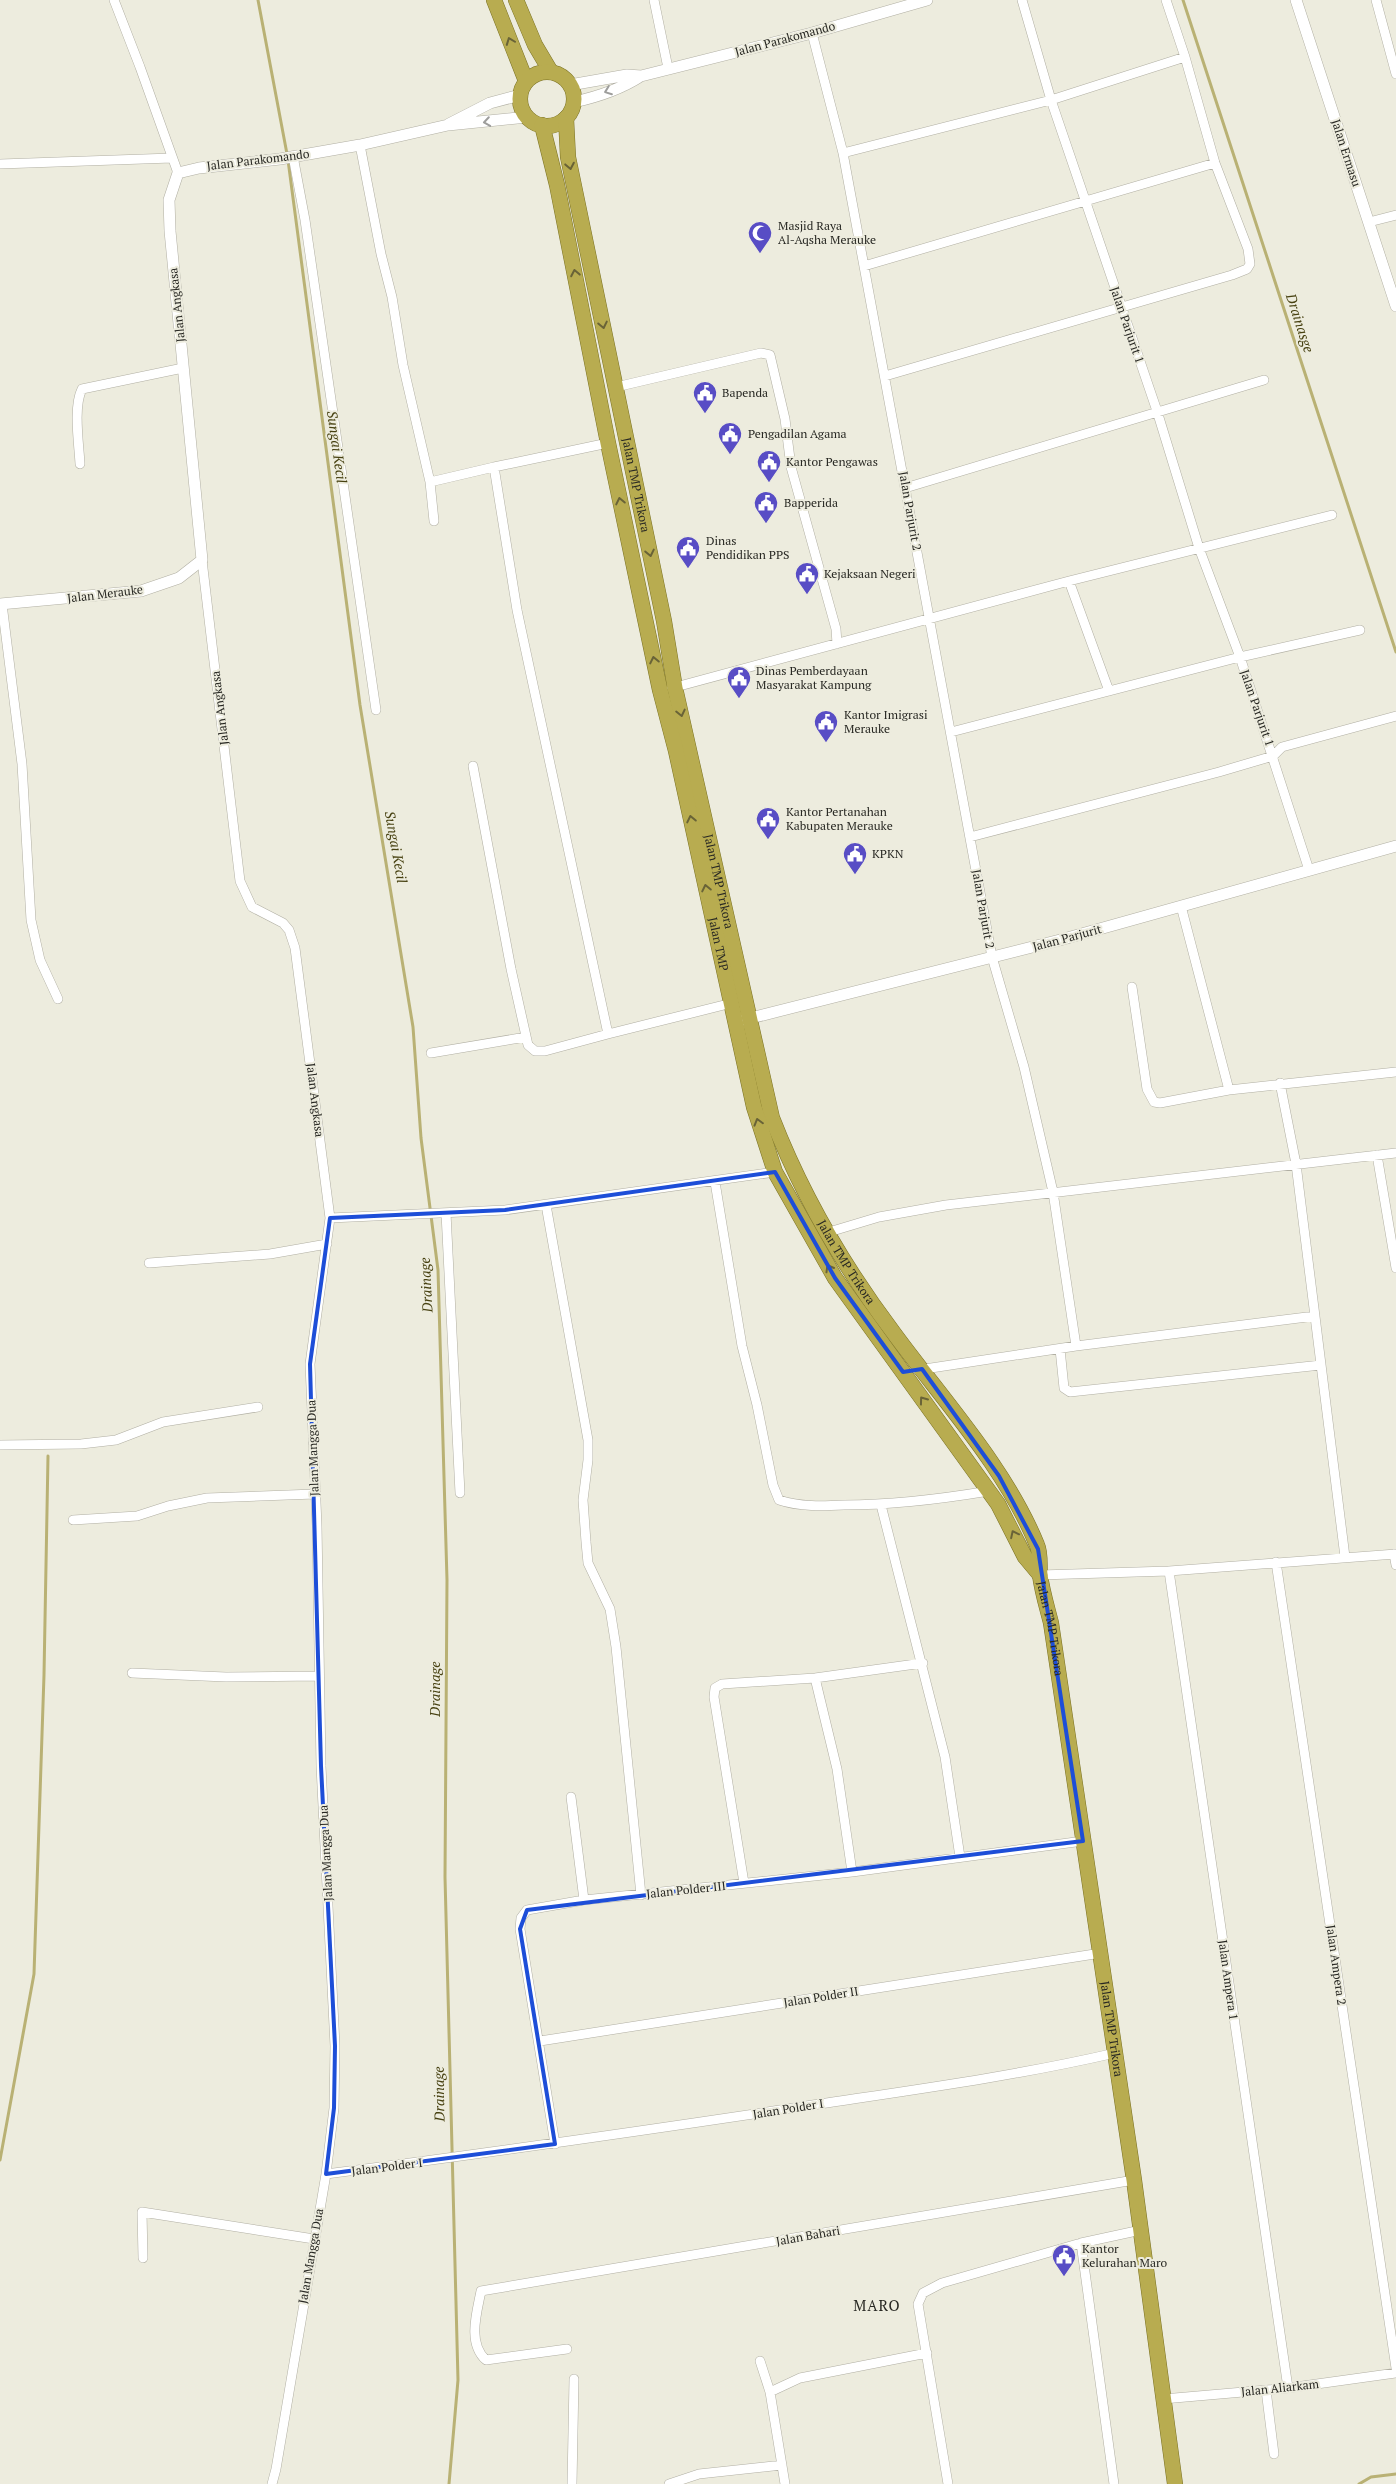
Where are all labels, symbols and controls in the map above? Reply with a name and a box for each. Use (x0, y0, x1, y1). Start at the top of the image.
street label: Jalan Parakomando (733, 18, 837, 59)
one-way arrow (506, 37, 516, 45)
one-way arrow (605, 86, 613, 96)
one-way arrow (483, 116, 492, 126)
street label: Jalan Ermasu (1329, 117, 1364, 189)
street label: Jalan Parakomando (206, 146, 310, 173)
one-way arrow (564, 162, 575, 171)
place label: Masjid Raya Al-Aqsha Merauke (778, 218, 876, 247)
mosque icon: Masjid Raya Al-Aqsha Merauke (747, 220, 773, 254)
street label: Jalan Angkasa (165, 267, 188, 343)
one-way arrow (570, 269, 581, 278)
street label: Jalan Parjurit 1 (1107, 285, 1148, 365)
water label: Drainasge (1282, 290, 1319, 355)
one-way arrow (597, 321, 607, 330)
public building icon: Bapenda (692, 380, 718, 414)
place label: Bapenda (722, 385, 768, 400)
water label: Sungai Kecil (323, 409, 352, 485)
public building icon: Pengadilan Agama (717, 421, 743, 455)
place label: Pengadilan Agama (748, 426, 847, 441)
street label: Jalan TMP Trikora (619, 436, 653, 534)
public building icon: Kantor Pengawas (756, 449, 782, 483)
place label: Kantor Pengawas (786, 454, 878, 469)
street label: Jalan Parjurit 2 (896, 470, 925, 552)
public building icon: Bapperida (753, 490, 779, 524)
place label: Bapperida (784, 495, 838, 510)
one-way arrow (616, 497, 626, 506)
place label: Dinas Pendidikan PPS (706, 533, 790, 562)
public building icon: Dinas Pendidikan PPS (675, 535, 701, 569)
one-way arrow (644, 549, 655, 558)
public building icon: Kejaksaan Negeri (794, 561, 820, 595)
place label: Kejaksaan Negeri (824, 566, 916, 581)
street label: Jalan Merauke (66, 581, 144, 606)
one-way arrow (649, 656, 660, 665)
place label: Dinas Pemberdayaan Masyarakat Kampung (756, 663, 872, 692)
public building icon: Dinas Pemberdayaan Masyarakat Kampung (726, 665, 752, 699)
street label: Jalan Parjurit 1 (1237, 668, 1278, 748)
street label: Jalan Angkasa (208, 670, 232, 746)
place label: Kantor Imigrasi Merauke (844, 707, 928, 736)
one-way arrow (675, 708, 686, 717)
public building icon: Kantor Imigrasi Merauke (813, 709, 839, 743)
place label: Kantor Pertanahan Kabupaten Merauke (786, 804, 893, 833)
public building icon: Kantor Pertanahan Kabupaten Merauke (755, 806, 781, 840)
water label: Sungai Kecil (381, 809, 412, 885)
one-way arrow (686, 814, 697, 823)
street label: Jalan TMP Trikora (701, 833, 737, 930)
public building icon: KPKN (842, 841, 868, 875)
place label: KPKN (872, 846, 904, 861)
street label: Jalan Parjurit 2 (969, 868, 998, 950)
one-way arrow (701, 884, 712, 893)
street label: Jalan TMP (706, 916, 732, 972)
street label: Jalan Parjurit (1031, 921, 1103, 954)
street label: Jalan Angkasa (303, 1062, 327, 1138)
one-way arrow (754, 1119, 764, 1127)
street label: Jalan TMP Trikora (815, 1217, 878, 1307)
water label: Drainage (415, 1256, 436, 1314)
one-way arrow (825, 1264, 835, 1273)
one-way arrow (920, 1396, 929, 1406)
street label: Jalan Mangga Dua (303, 1400, 322, 1497)
one-way arrow (1010, 1530, 1020, 1539)
street label: Jalan TMP Trikora (1034, 1580, 1067, 1677)
water label: Drainage (425, 1661, 444, 1718)
street label: Jalan Mangga Dua (315, 1804, 336, 1902)
street label: Jalan Polder III (645, 1878, 726, 1901)
street label: Jalan Ampera 2 (1323, 1924, 1350, 2006)
street label: Jalan Ampera 1 (1215, 1939, 1242, 2021)
street label: Jalan TMP Trikora (1097, 1980, 1127, 2078)
street label: Jalan Polder II (782, 1983, 859, 2010)
water label: Drainage (429, 2066, 448, 2123)
street label: Jalan Polder I (752, 2096, 824, 2121)
street label: Jalan Polder I (351, 2155, 423, 2178)
street label: Jalan Mangga Dua (295, 2207, 326, 2305)
street label: Jalan Bahari (775, 2222, 841, 2249)
place label: Kantor Kelurahan Maro (1082, 2241, 1168, 2270)
public building icon: Kantor Kelurahan Maro (1051, 2243, 1077, 2277)
district label: MARO (853, 2295, 901, 2315)
street label: Jalan Aliarkam (1240, 2376, 1320, 2399)

